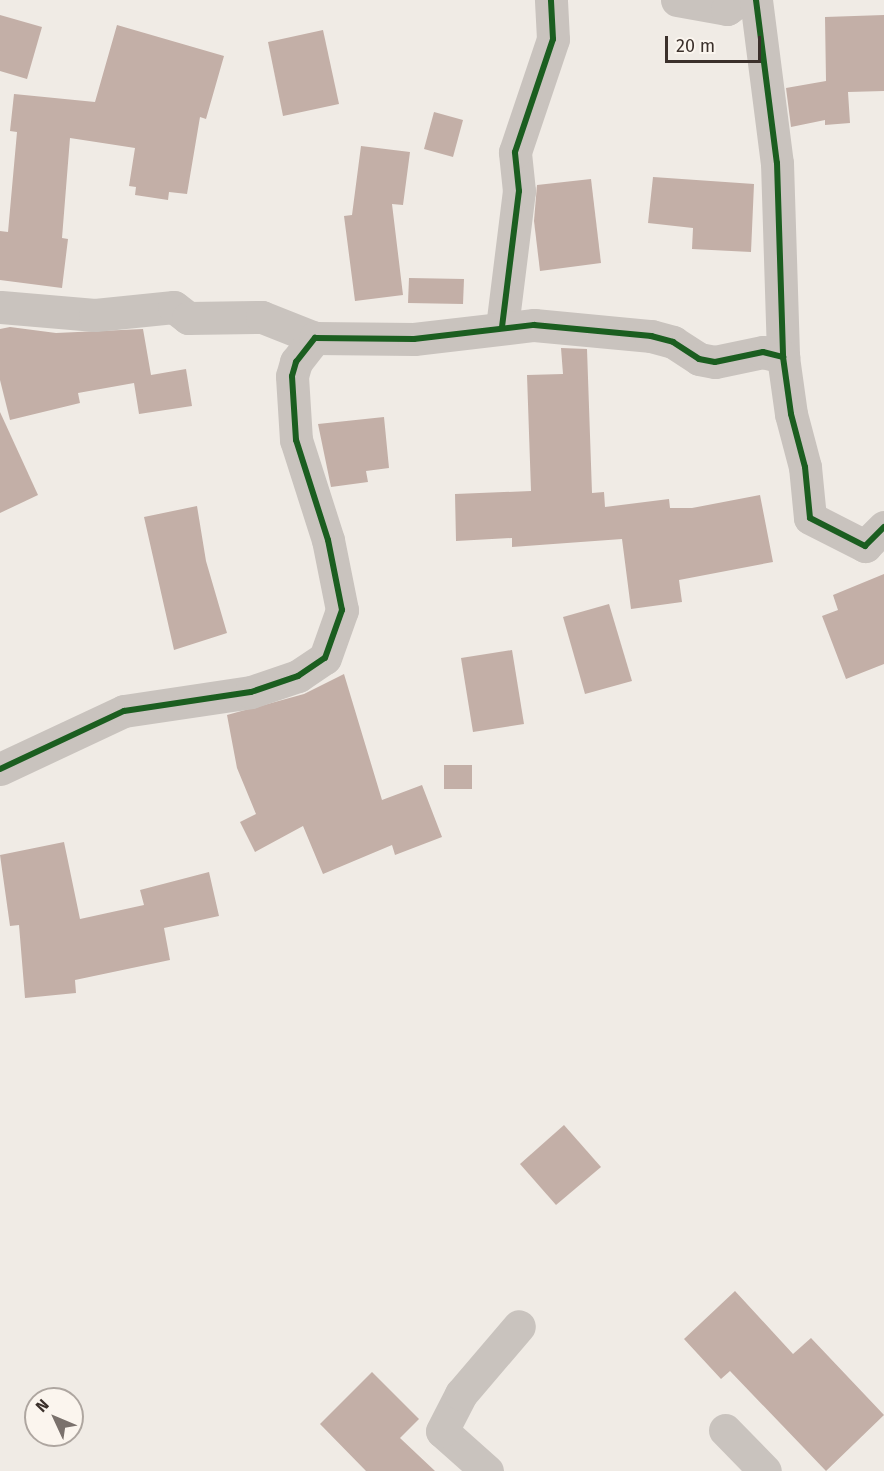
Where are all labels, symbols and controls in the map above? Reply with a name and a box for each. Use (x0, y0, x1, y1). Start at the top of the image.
scale bar (668, 24, 764, 62)
text: 20 m (676, 35, 715, 57)
north arrow (24, 1387, 84, 1447)
text: N (32, 1395, 53, 1416)

